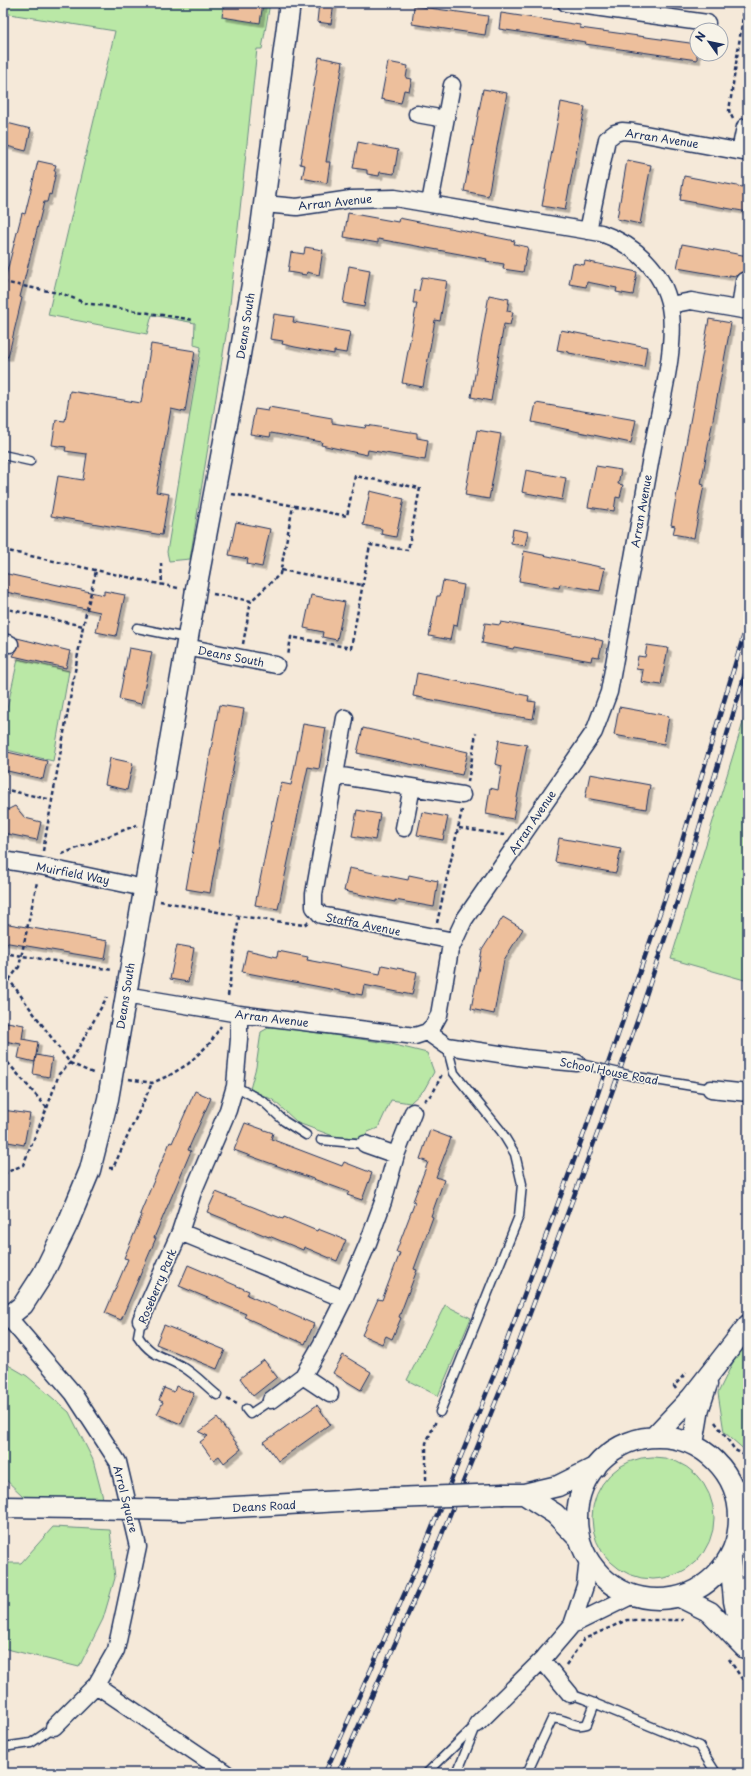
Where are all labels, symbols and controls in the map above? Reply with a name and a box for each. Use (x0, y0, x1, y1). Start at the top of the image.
north arrow (689, 22, 729, 62)
text: N (691, 28, 710, 45)
street label: Arran Avenue (624, 124, 700, 152)
street label: Arran Avenue (297, 190, 373, 214)
street label: Deans South (231, 291, 259, 361)
street label: Arran Avenue (626, 473, 656, 549)
street label: Deans South (196, 641, 266, 671)
street label: Arran Avenue (504, 786, 560, 858)
street label: Muirfield Way (35, 858, 111, 888)
street label: Staffa Avenue (324, 908, 403, 940)
street label: Deans South (111, 961, 139, 1031)
street label: Arran Avenue (234, 1005, 310, 1031)
street label: School House Road (558, 1053, 660, 1089)
street label: Roseberry Park (133, 1245, 181, 1326)
street label: Arrol Square (109, 1464, 143, 1534)
street label: Deans Road (232, 1496, 296, 1516)

